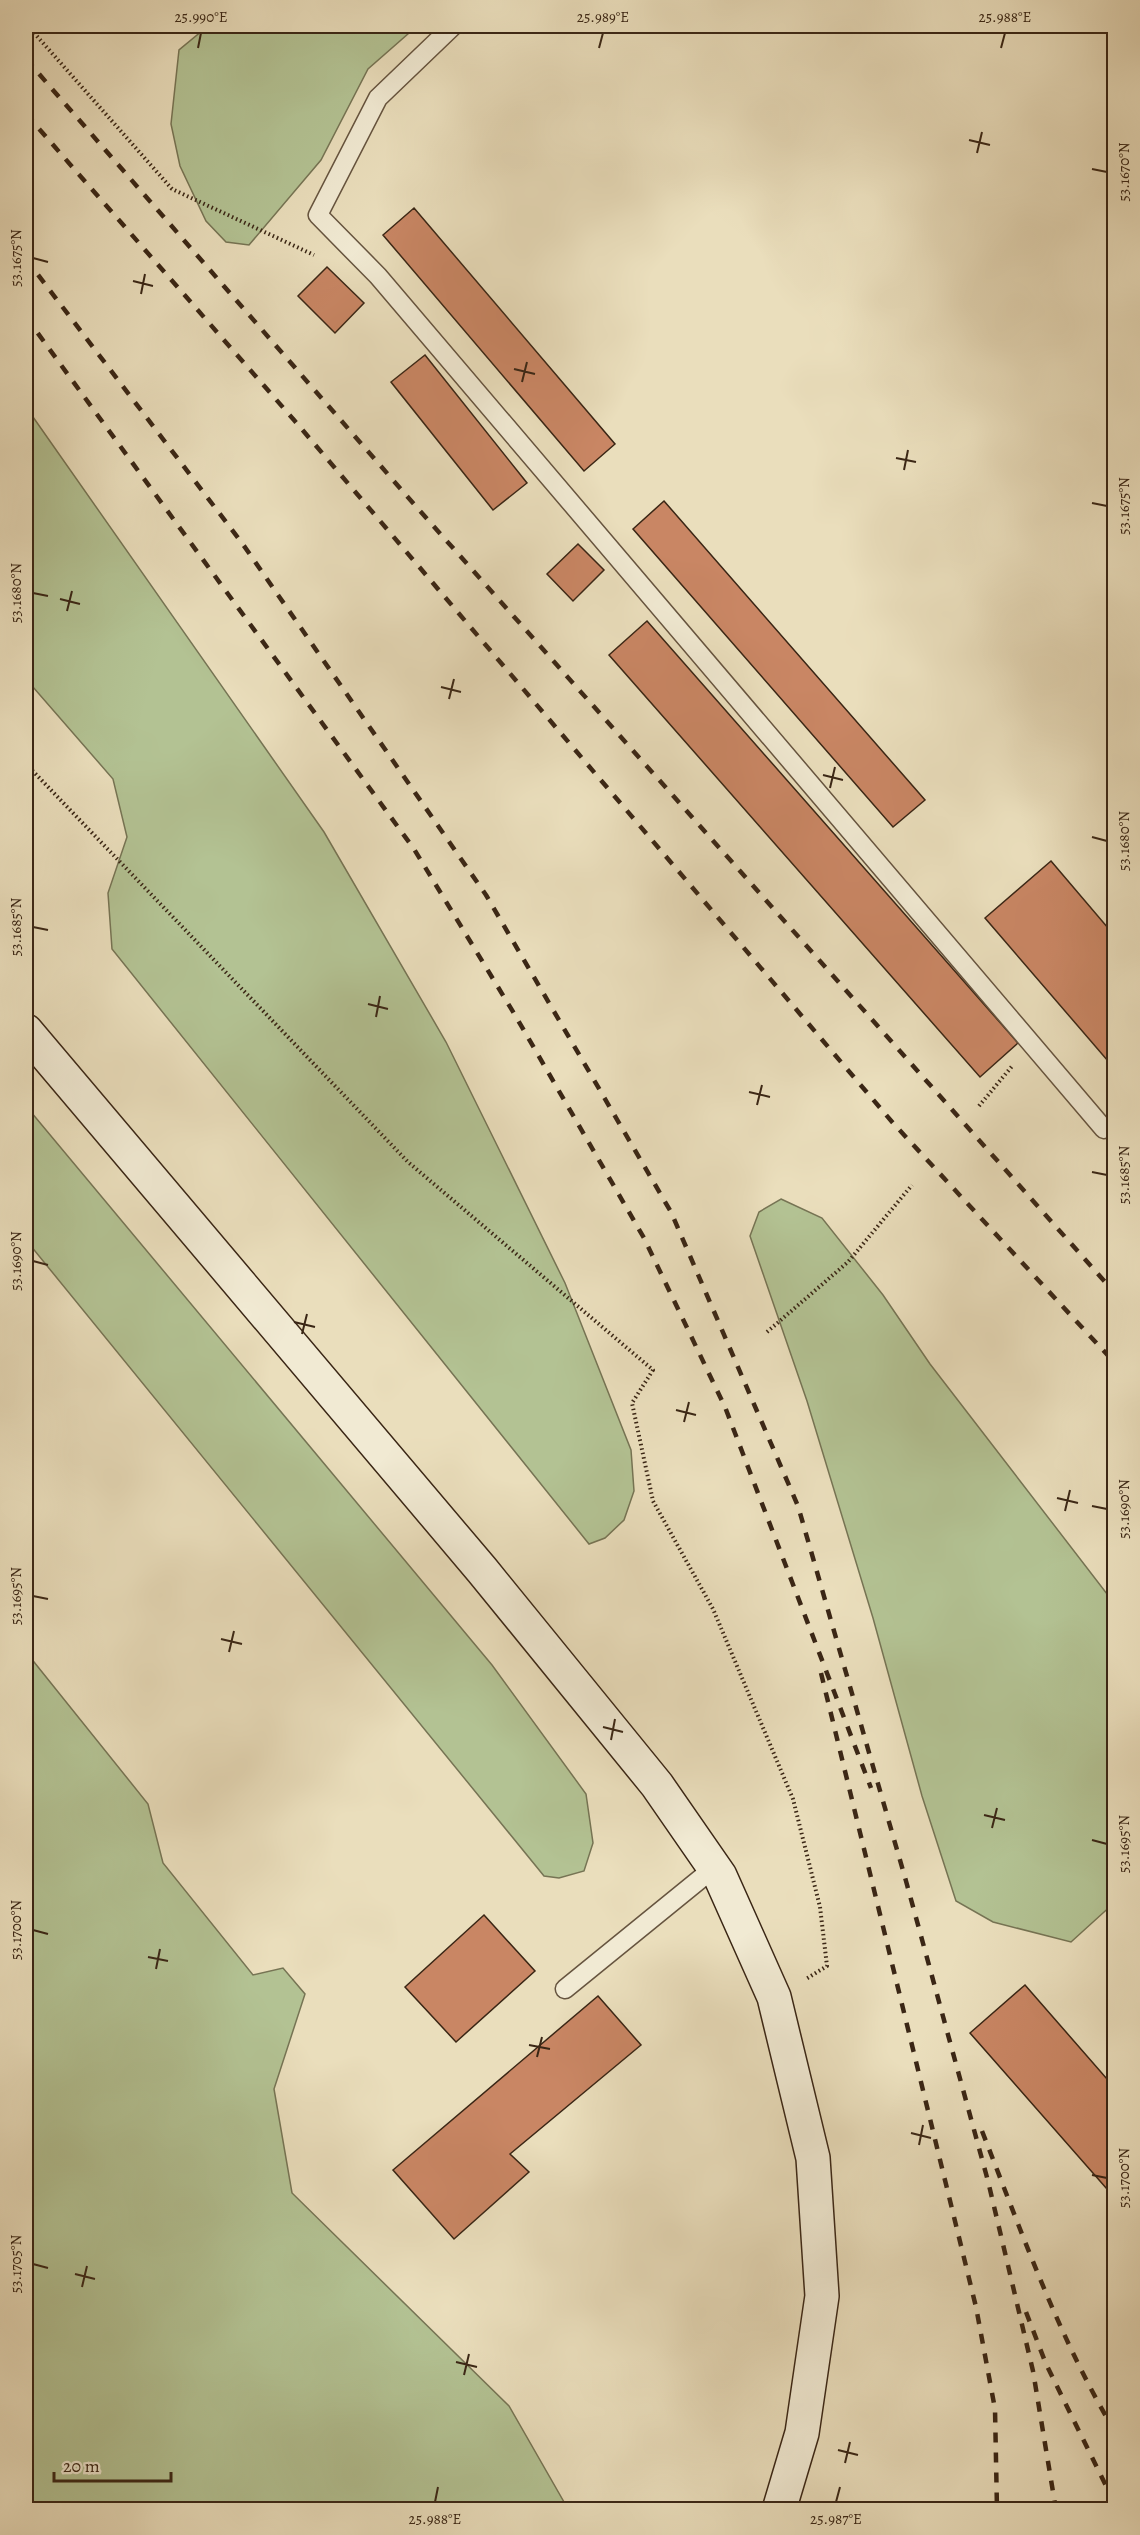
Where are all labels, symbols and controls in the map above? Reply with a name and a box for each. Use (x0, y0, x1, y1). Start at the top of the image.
text: 25.990°E (174, 7, 228, 27)
text: 25.989°E (577, 7, 629, 27)
text: 25.988°E (979, 7, 1031, 27)
text: 53.1670°N (1114, 142, 1134, 201)
text: 53.1675°N (6, 229, 26, 287)
text: 53.1675°N (1114, 477, 1134, 535)
text: 53.1680°N (6, 563, 26, 623)
text: 53.1680°N (1114, 811, 1134, 871)
text: 53.1685°N (6, 898, 26, 956)
text: 53.1685°N (1114, 1146, 1134, 1204)
text: 53.1690°N (6, 1231, 26, 1291)
text: 53.1690°N (1114, 1479, 1134, 1539)
text: 53.1695°N (6, 1567, 26, 1625)
text: 53.1695°N (1114, 1815, 1134, 1873)
text: 53.1700°N (6, 1900, 26, 1960)
text: 53.1700°N (1114, 2148, 1134, 2208)
text: 53.1705°N (6, 2235, 26, 2293)
scale bar (54, 2445, 171, 2483)
text: 20 m (63, 2454, 100, 2478)
text: 25.988°E (409, 2509, 461, 2529)
text: 25.987°E (810, 2509, 862, 2529)

